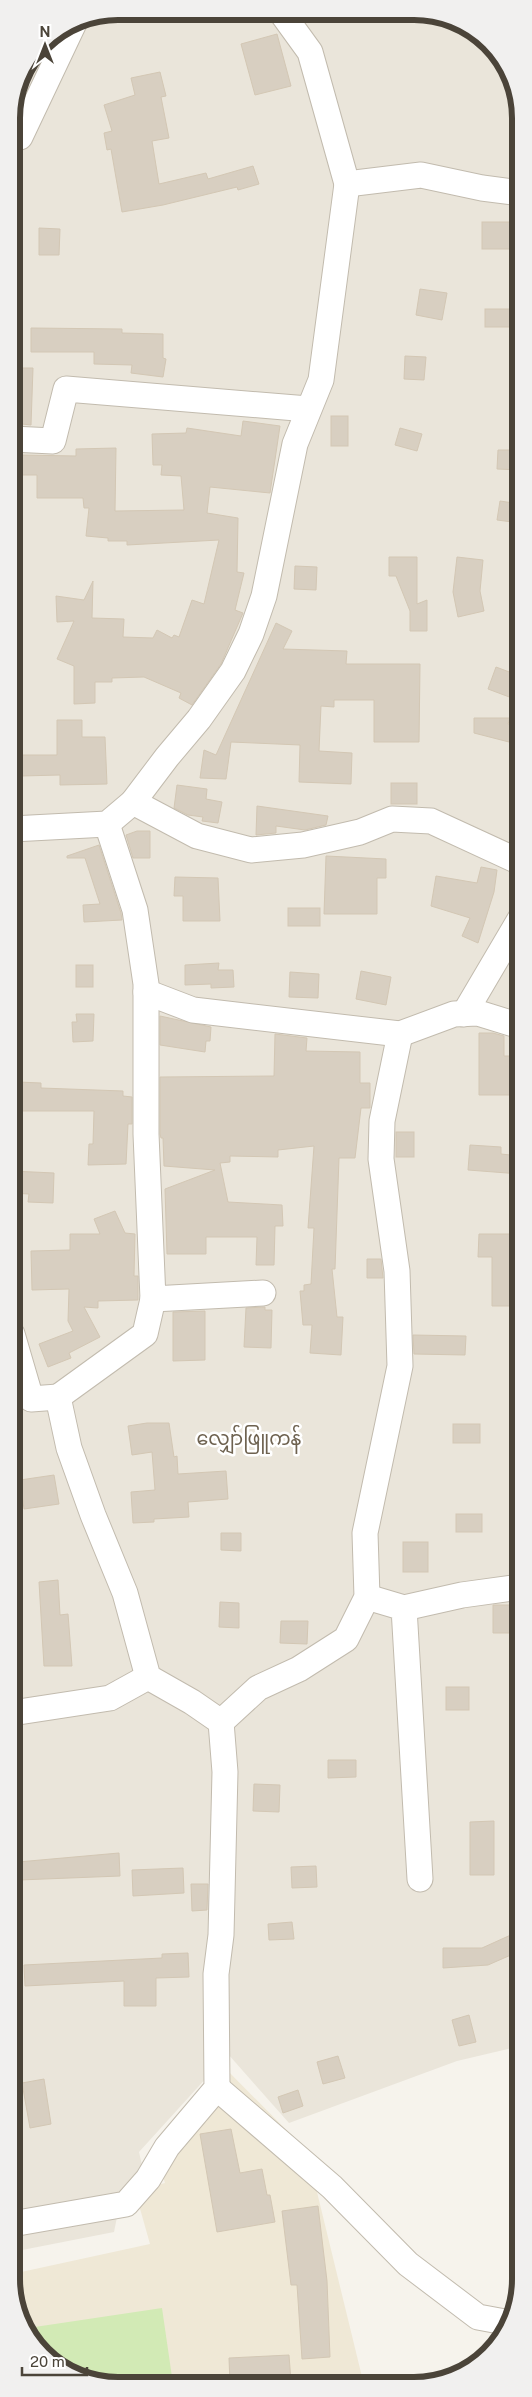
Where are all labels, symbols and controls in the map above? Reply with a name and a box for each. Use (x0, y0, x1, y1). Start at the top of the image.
north arrow (20, 20, 70, 70)
text: N (40, 24, 50, 40)
district label: လျှော်ဖြူကန် (197, 1424, 302, 1455)
scale bar (22, 2344, 88, 2376)
text: 20 m (30, 2353, 65, 2370)

